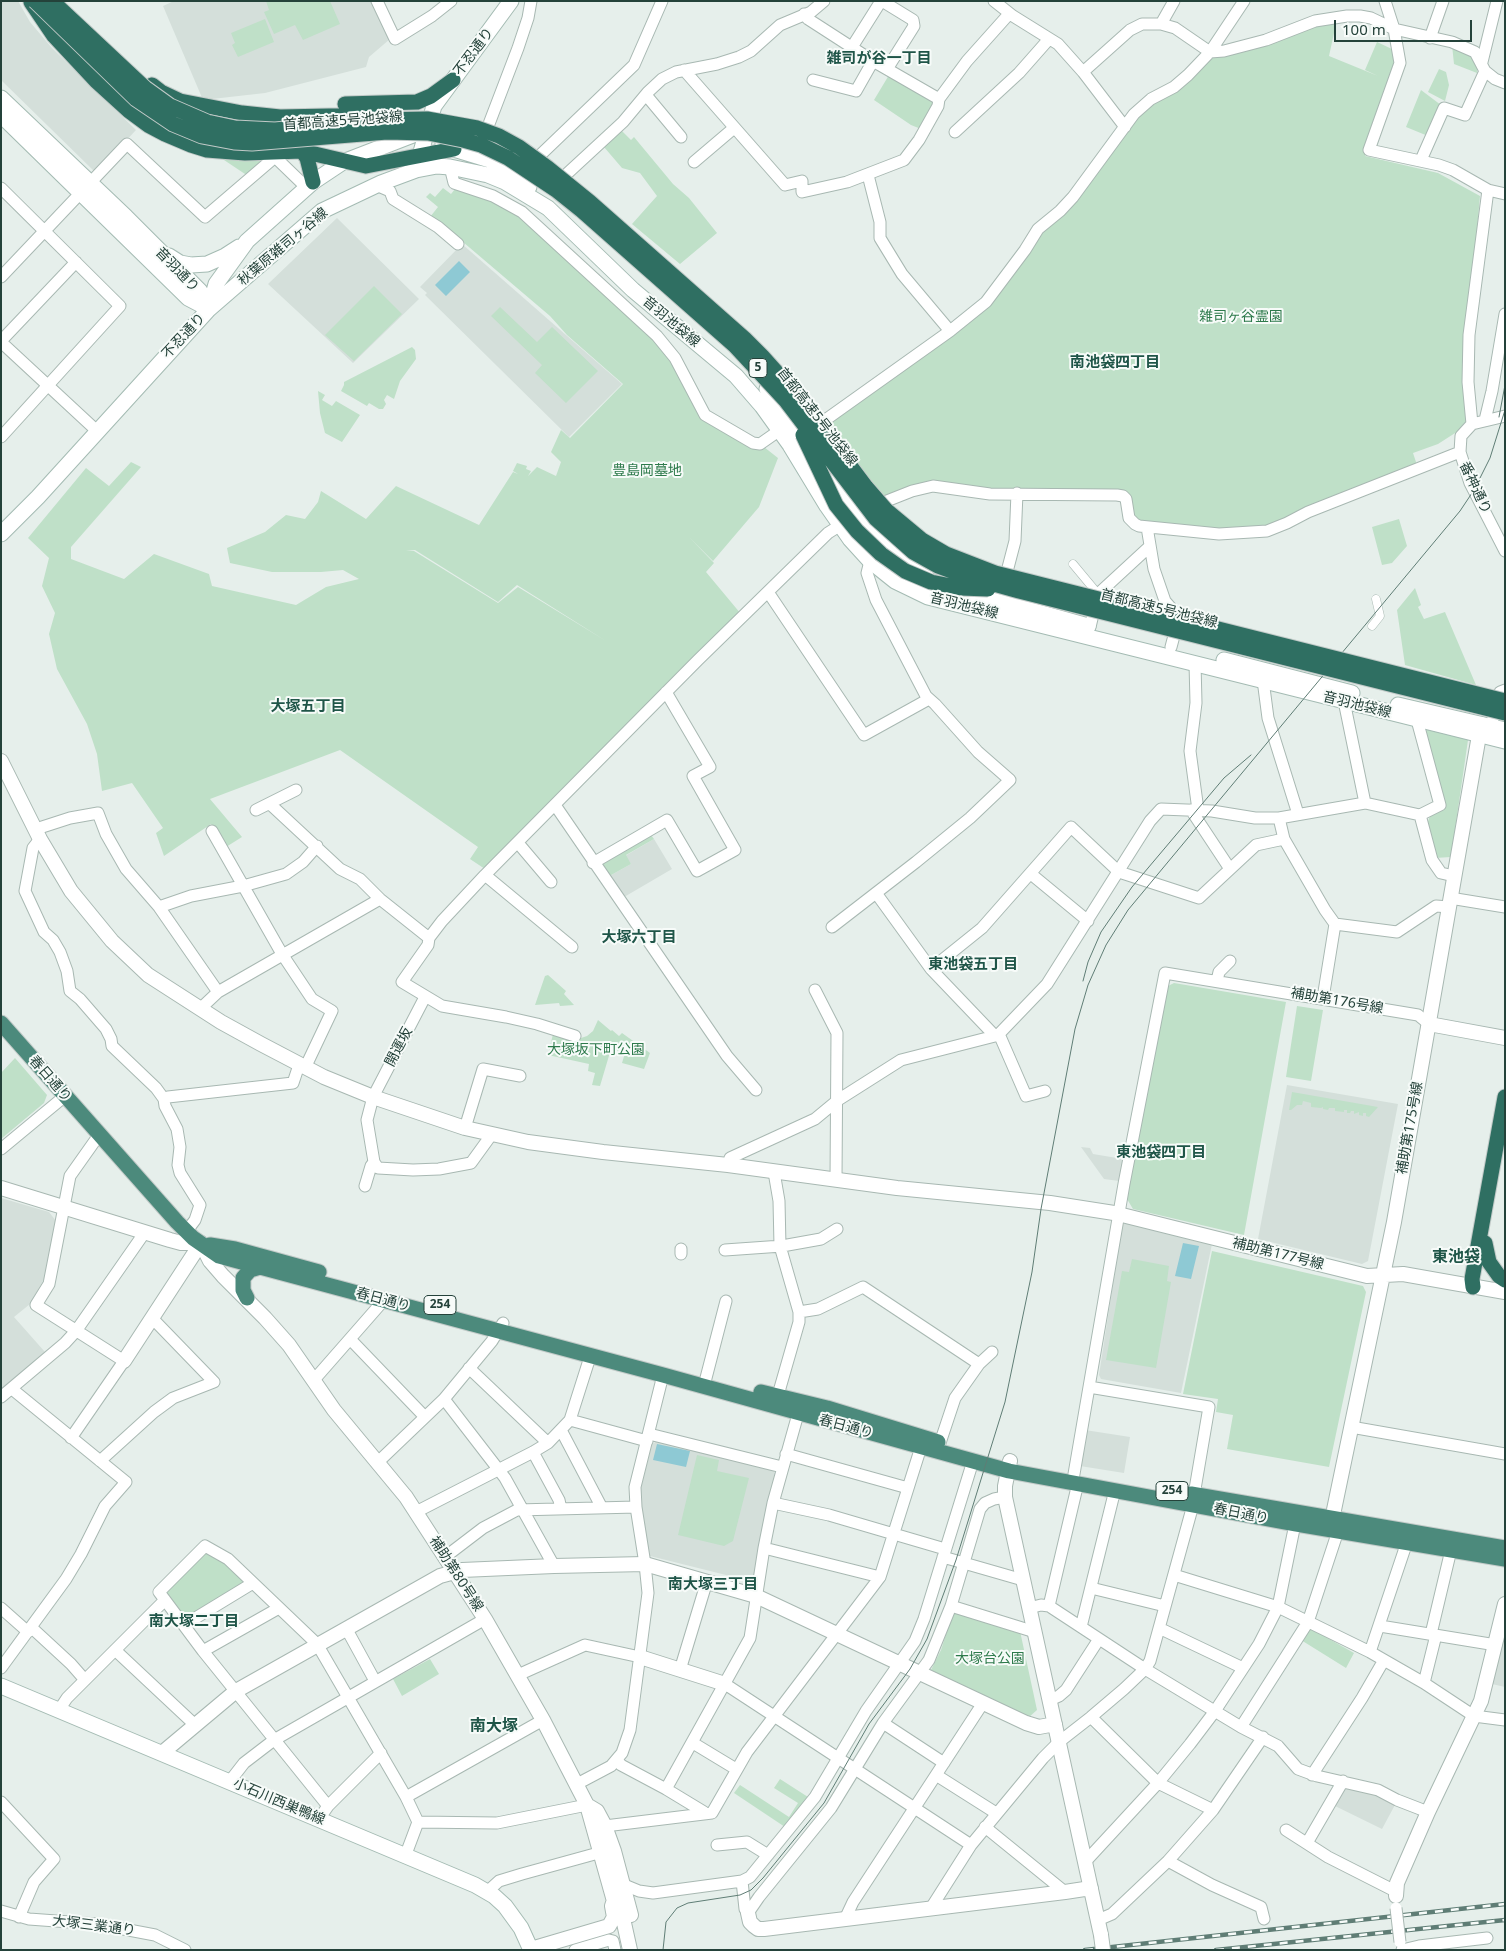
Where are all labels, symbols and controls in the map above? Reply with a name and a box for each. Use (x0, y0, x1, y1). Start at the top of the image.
scale bar (1336, 10, 1474, 42)
text: 100 m (1342, 19, 1386, 39)
street label: 不忍通り (450, 25, 498, 79)
district label: 雑司が谷一丁目 (827, 50, 931, 68)
street label: 首都高速5号池袋線 (283, 108, 403, 134)
street label: 秋葉原雑司ヶ谷線 (235, 205, 331, 289)
street label: 音羽通り (152, 244, 202, 296)
street label: 音羽池袋線 (639, 293, 703, 351)
park label: 雑司ヶ谷霊園 (1199, 309, 1283, 325)
street label: 不忍通り (159, 310, 209, 362)
district label: 南池袋四丁目 (1070, 354, 1160, 372)
road number: 5 (749, 358, 767, 378)
street label: 首都高速5号池袋線 (773, 365, 861, 469)
street label: 番神通り (1456, 459, 1494, 517)
park label: 豊島岡墓地 (612, 463, 682, 479)
street label: 首都高速5号池袋線 (1099, 586, 1219, 632)
street label: 音羽池袋線 (928, 589, 1000, 623)
street label: 音羽池袋線 (1321, 688, 1393, 722)
district label: 大塚五丁目 (271, 698, 345, 716)
district label: 大塚六丁目 (602, 929, 676, 947)
district label: 東池袋五丁目 (928, 956, 1018, 974)
street label: 補助第176号線 (1289, 985, 1385, 1017)
street label: 開運坂 (382, 1025, 416, 1069)
park label: 大塚坂下町公園 (547, 1042, 645, 1058)
street label: 春日通り (25, 1052, 75, 1106)
street label: 補助第175号線 (1394, 1080, 1426, 1176)
district label: 東池袋四丁目 (1116, 1144, 1206, 1162)
street label: 補助第177号線 (1230, 1234, 1326, 1274)
district label: 東池袋 (1432, 1247, 1480, 1267)
street label: 春日通り (354, 1285, 412, 1315)
road number: 254 (424, 1296, 456, 1314)
street label: 春日通り (817, 1412, 875, 1442)
road number: 254 (1156, 1482, 1188, 1500)
street label: 春日通り (1212, 1500, 1270, 1528)
street label: 補助第80号線 (426, 1533, 486, 1615)
district label: 南大塚三丁目 (668, 1576, 758, 1594)
district label: 南大塚二丁目 (149, 1613, 239, 1631)
park label: 大塚台公園 (955, 1651, 1025, 1667)
district label: 南大塚 (470, 1716, 518, 1736)
street label: 小石川西巣鴨線 (231, 1775, 327, 1829)
street label: 大塚三業通り (51, 1913, 137, 1939)

